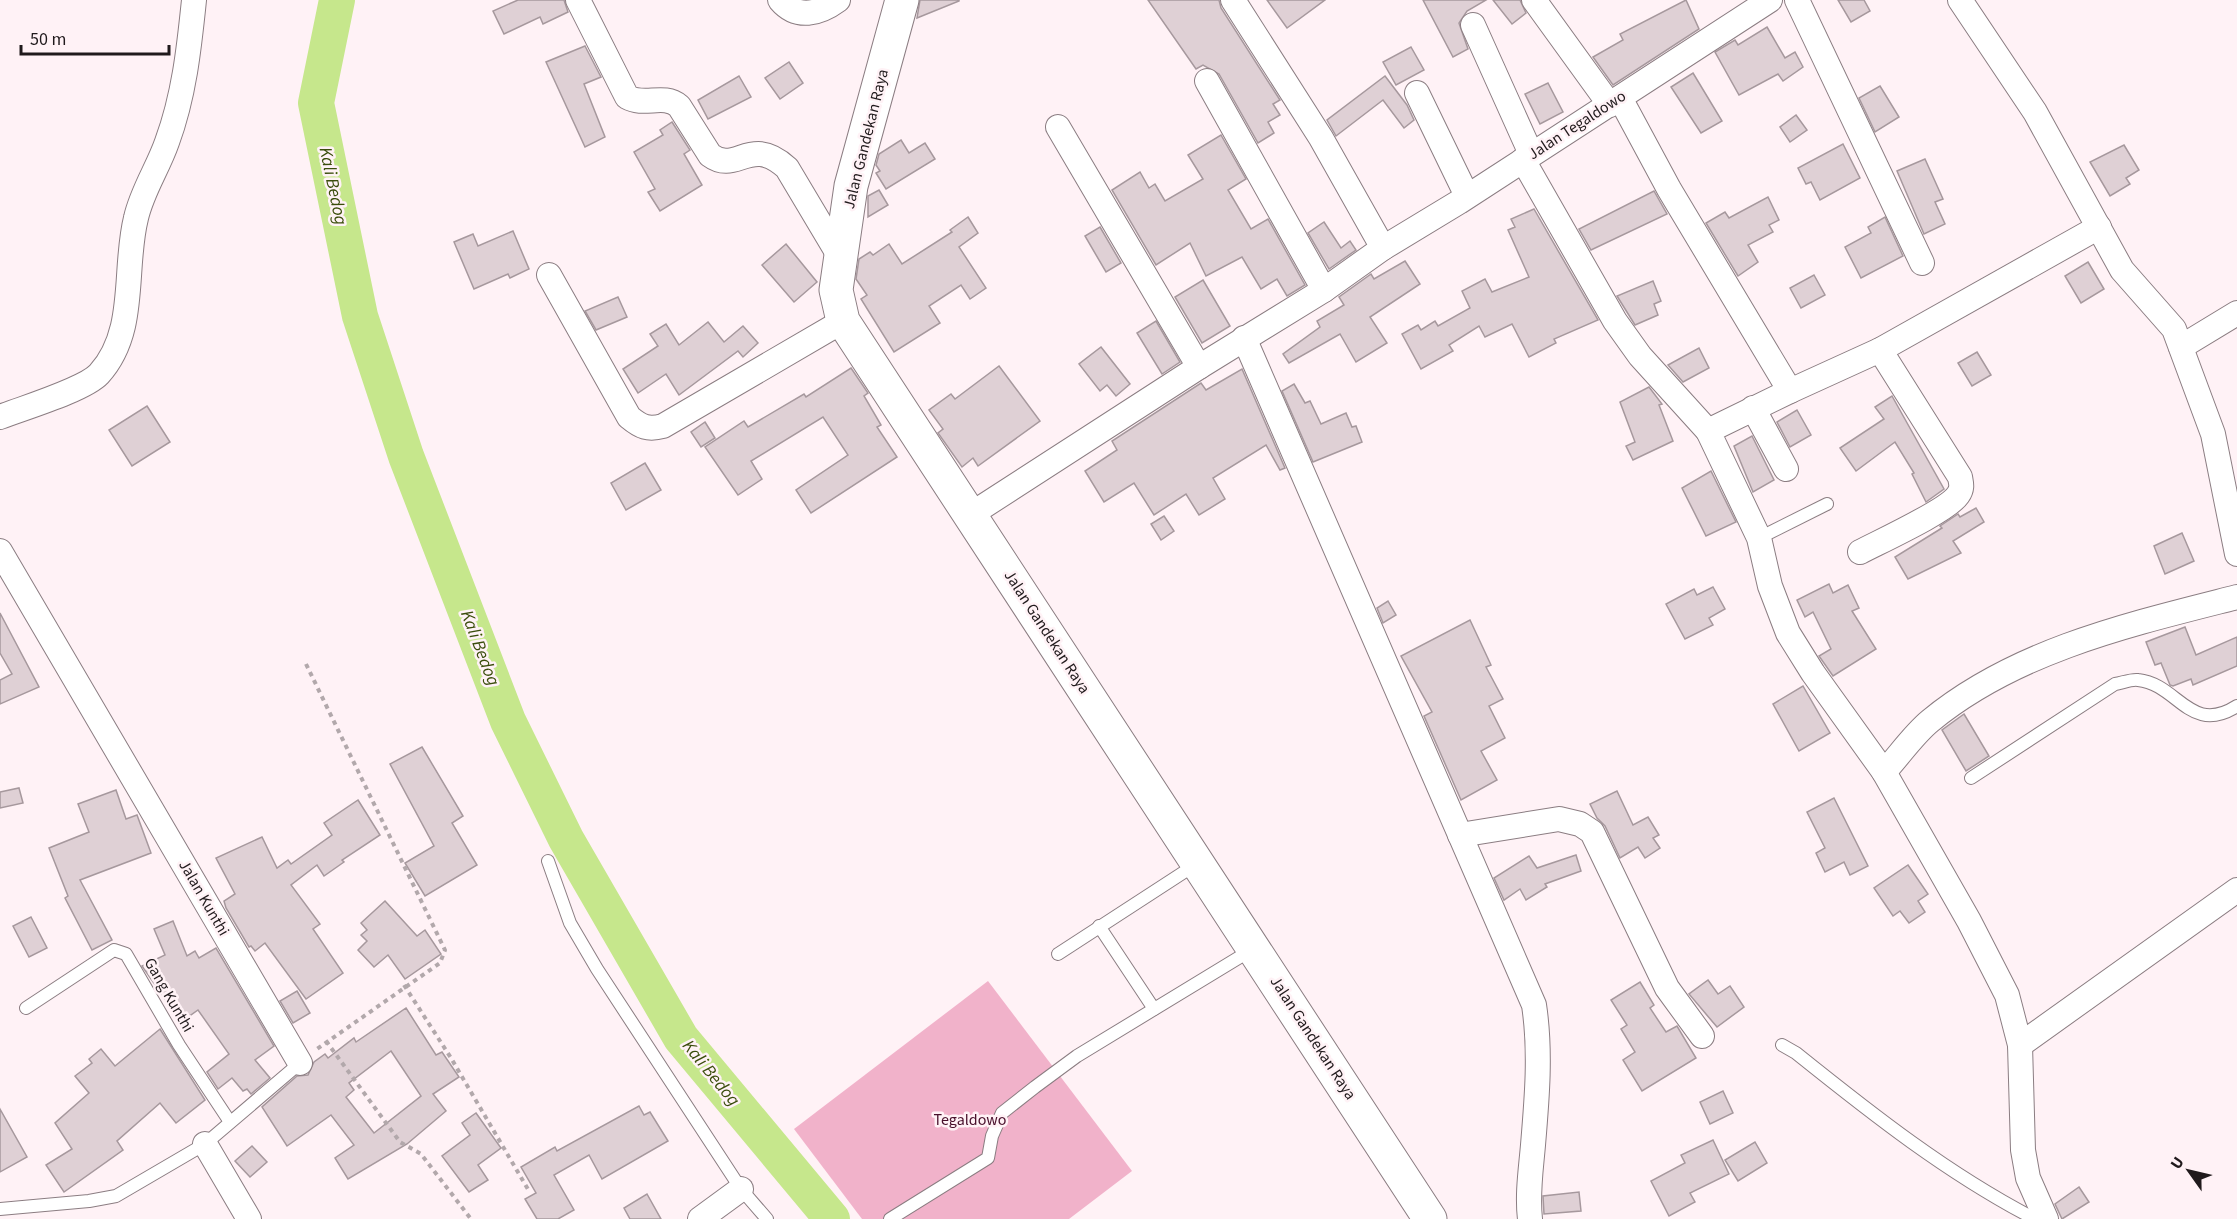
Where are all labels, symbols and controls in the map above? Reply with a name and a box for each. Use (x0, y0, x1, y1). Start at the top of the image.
scale bar (21, 18, 170, 56)
text: 50 m (30, 27, 66, 52)
street label: Jalan Gandekan Raya (838, 67, 894, 211)
street label: Jalan Tegaldowo (1524, 85, 1630, 165)
water label: Kali Bedog (313, 145, 353, 227)
street label: Jalan Gandekan Raya (999, 566, 1095, 698)
water label: Kali Bedog (454, 607, 506, 689)
street label: Jalan Kunthi (173, 856, 235, 940)
street label: Gang Kunthi (139, 954, 199, 1036)
street label: Jalan Gandekan Raya (1265, 972, 1361, 1104)
water label: Kali Bedog (676, 1034, 746, 1112)
park label: Tegaldowo (934, 1109, 1006, 1131)
north arrow (2159, 1141, 2219, 1201)
text: U (2165, 1153, 2189, 1174)

